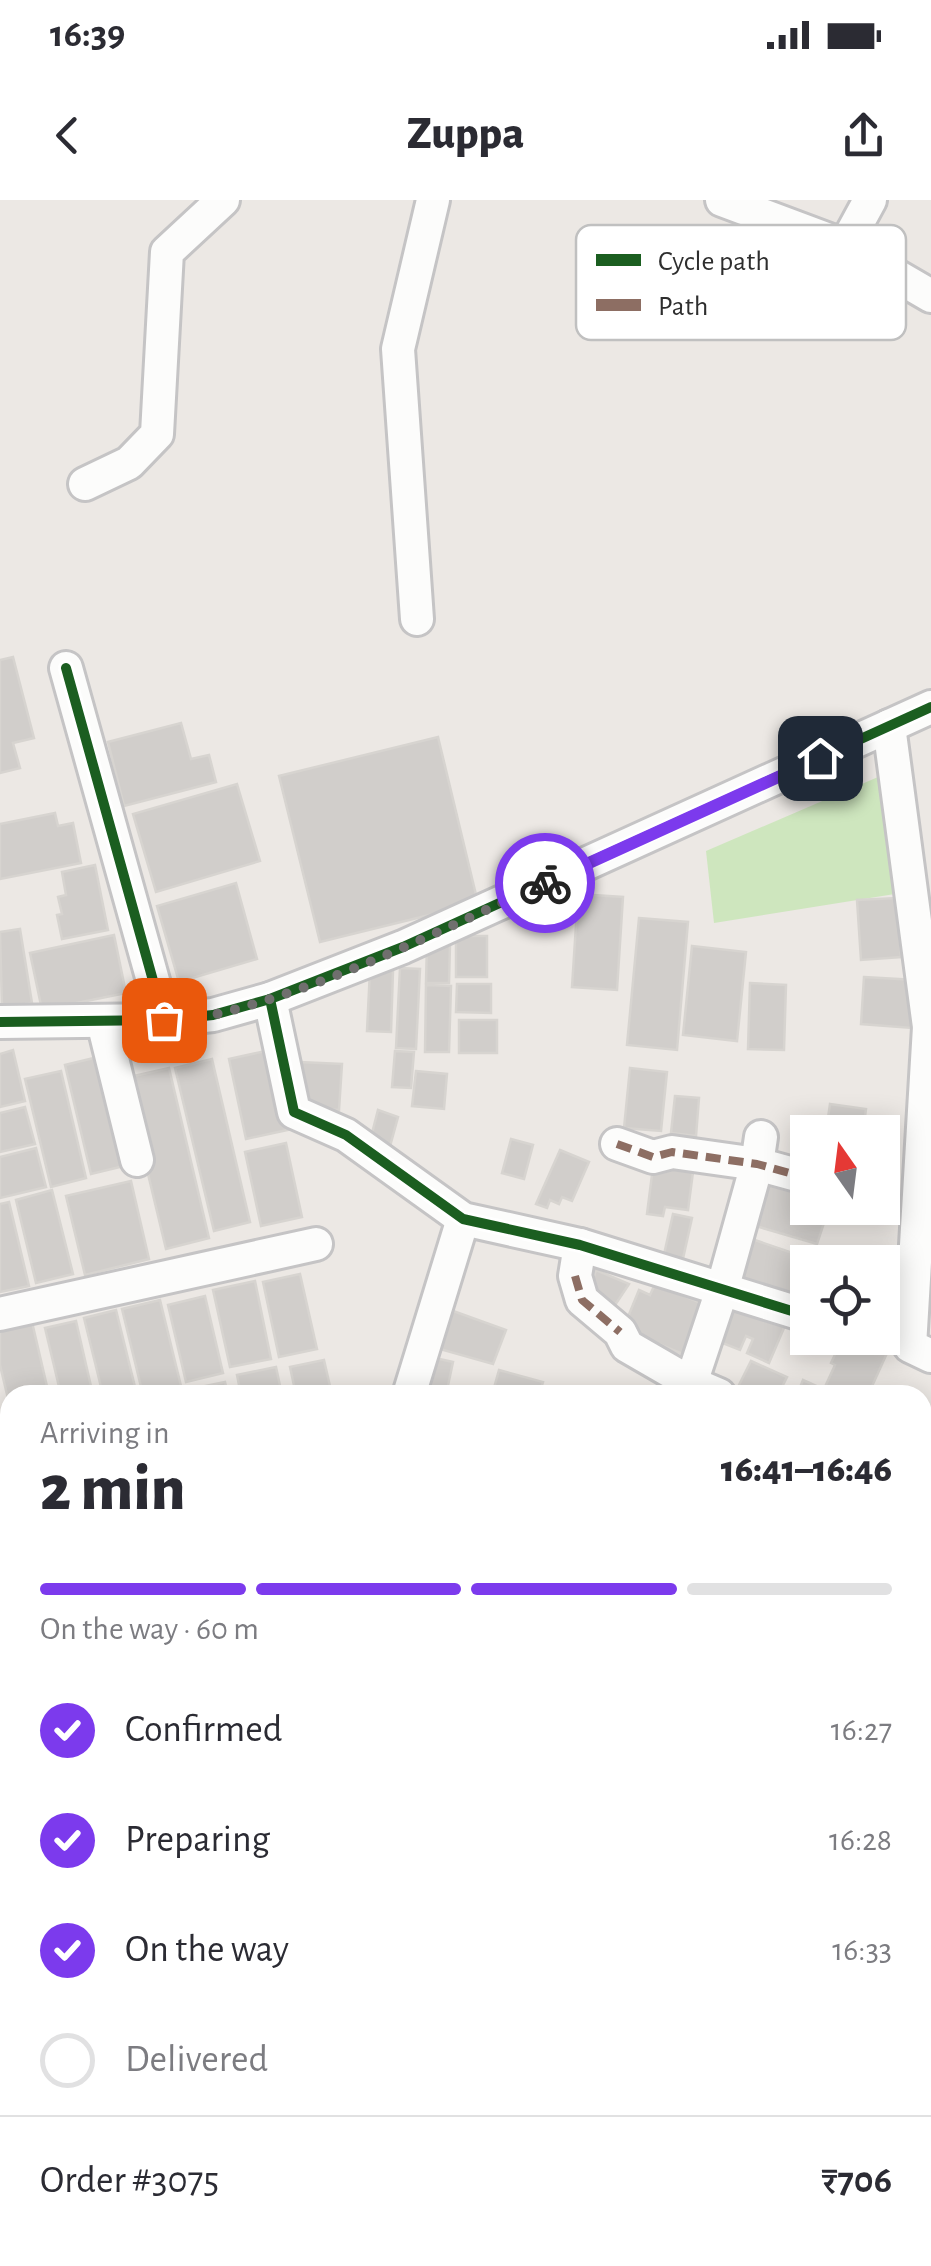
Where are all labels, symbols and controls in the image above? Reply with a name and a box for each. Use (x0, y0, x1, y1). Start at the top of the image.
text: 16:39 (50, 16, 125, 54)
icon: back (40, 108, 95, 163)
icon: share (836, 108, 891, 163)
text: Zuppa (407, 112, 524, 157)
legend (576, 225, 906, 340)
text: Cycle path (658, 248, 770, 276)
text: Path (658, 293, 708, 321)
pin (778, 716, 863, 801)
icon: home (793, 731, 848, 786)
courier (495, 833, 595, 933)
icon: bike (518, 856, 573, 911)
pin (122, 978, 207, 1063)
icon: bag (137, 993, 192, 1048)
north arrow (790, 1115, 900, 1225)
map controls (790, 1115, 900, 1355)
button: locate (790, 1245, 900, 1355)
text: Arriving in (40, 1417, 169, 1449)
text: 16:41–16:46 (721, 1451, 892, 1489)
text: 2 min (40, 1457, 186, 1522)
text: On the way · 60 m (40, 1613, 259, 1645)
icon: check (40, 1703, 95, 1758)
text: Confirmed (125, 1711, 282, 1749)
text: 16:27 (831, 1714, 892, 1746)
icon: check (40, 1813, 95, 1868)
text: Preparing (125, 1821, 270, 1859)
text: 16:28 (829, 1824, 892, 1856)
icon: check (40, 1923, 95, 1978)
text: On the way (125, 1931, 289, 1969)
text: 16:33 (832, 1934, 892, 1966)
text: Delivered (125, 2041, 268, 2079)
text: Order #3075 (40, 2162, 219, 2200)
text: ₹706 (822, 2162, 892, 2200)

